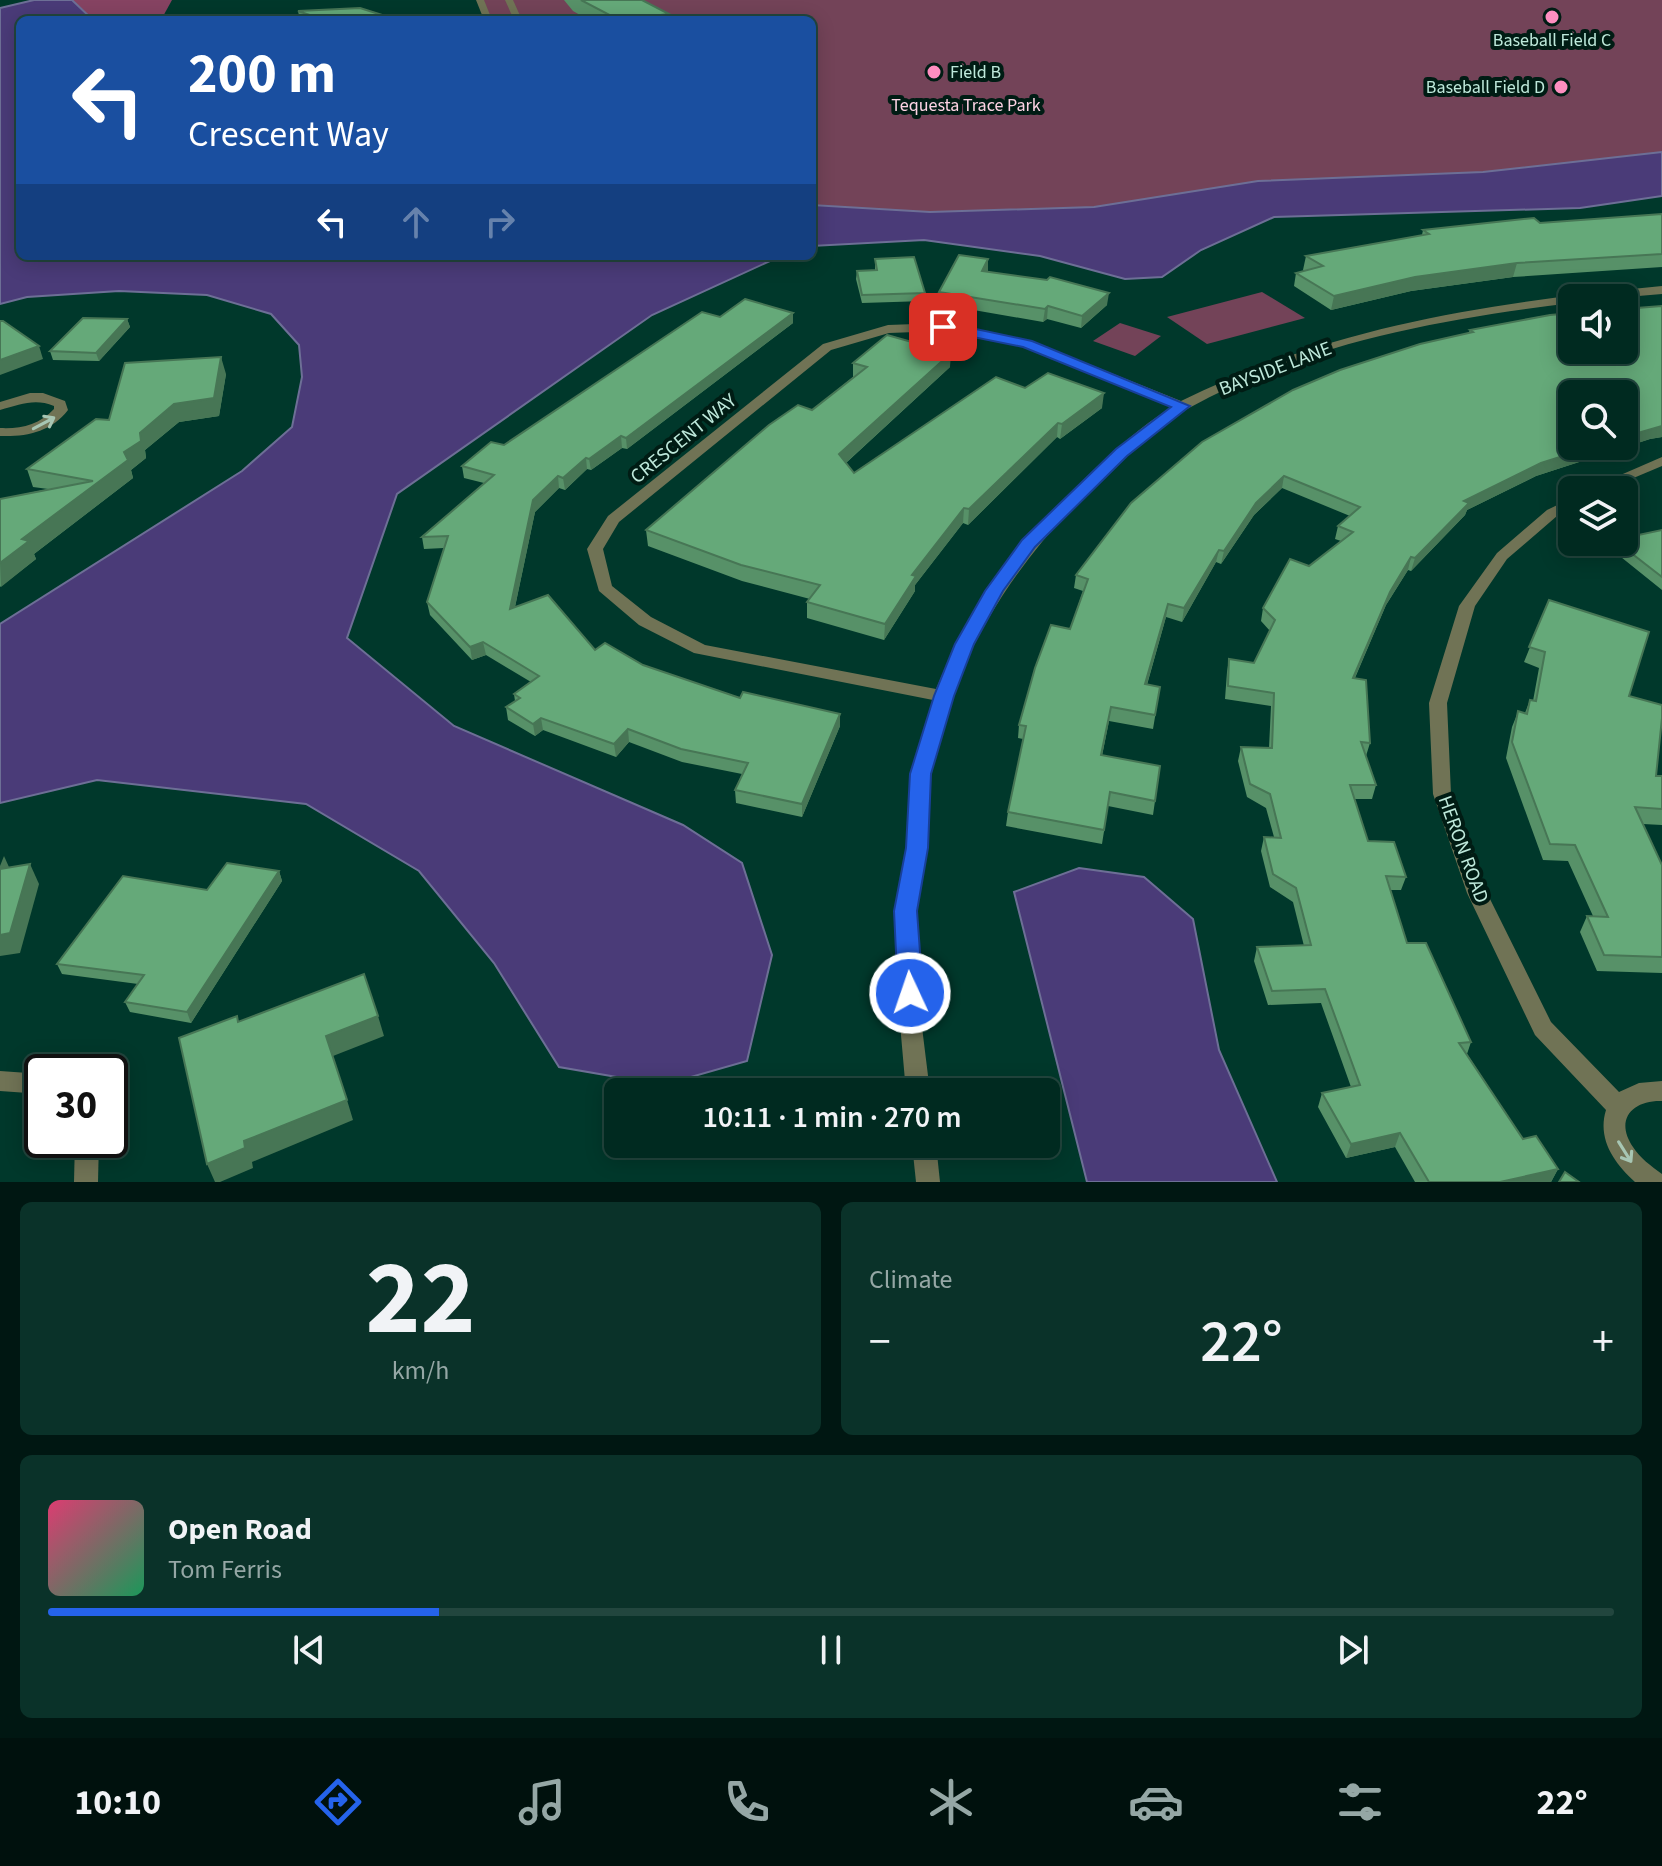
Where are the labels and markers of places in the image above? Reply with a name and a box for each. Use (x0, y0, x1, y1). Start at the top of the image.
marker: Baseball Field C (1543, 8, 1561, 26)
place label: Baseball Field C (1493, 28, 1611, 53)
place label: Field B (950, 60, 1001, 85)
marker: Field B (925, 63, 943, 81)
place label: Baseball Field D (1426, 75, 1545, 100)
marker: Baseball Field D (1552, 78, 1570, 96)
pin (909, 293, 977, 361)

